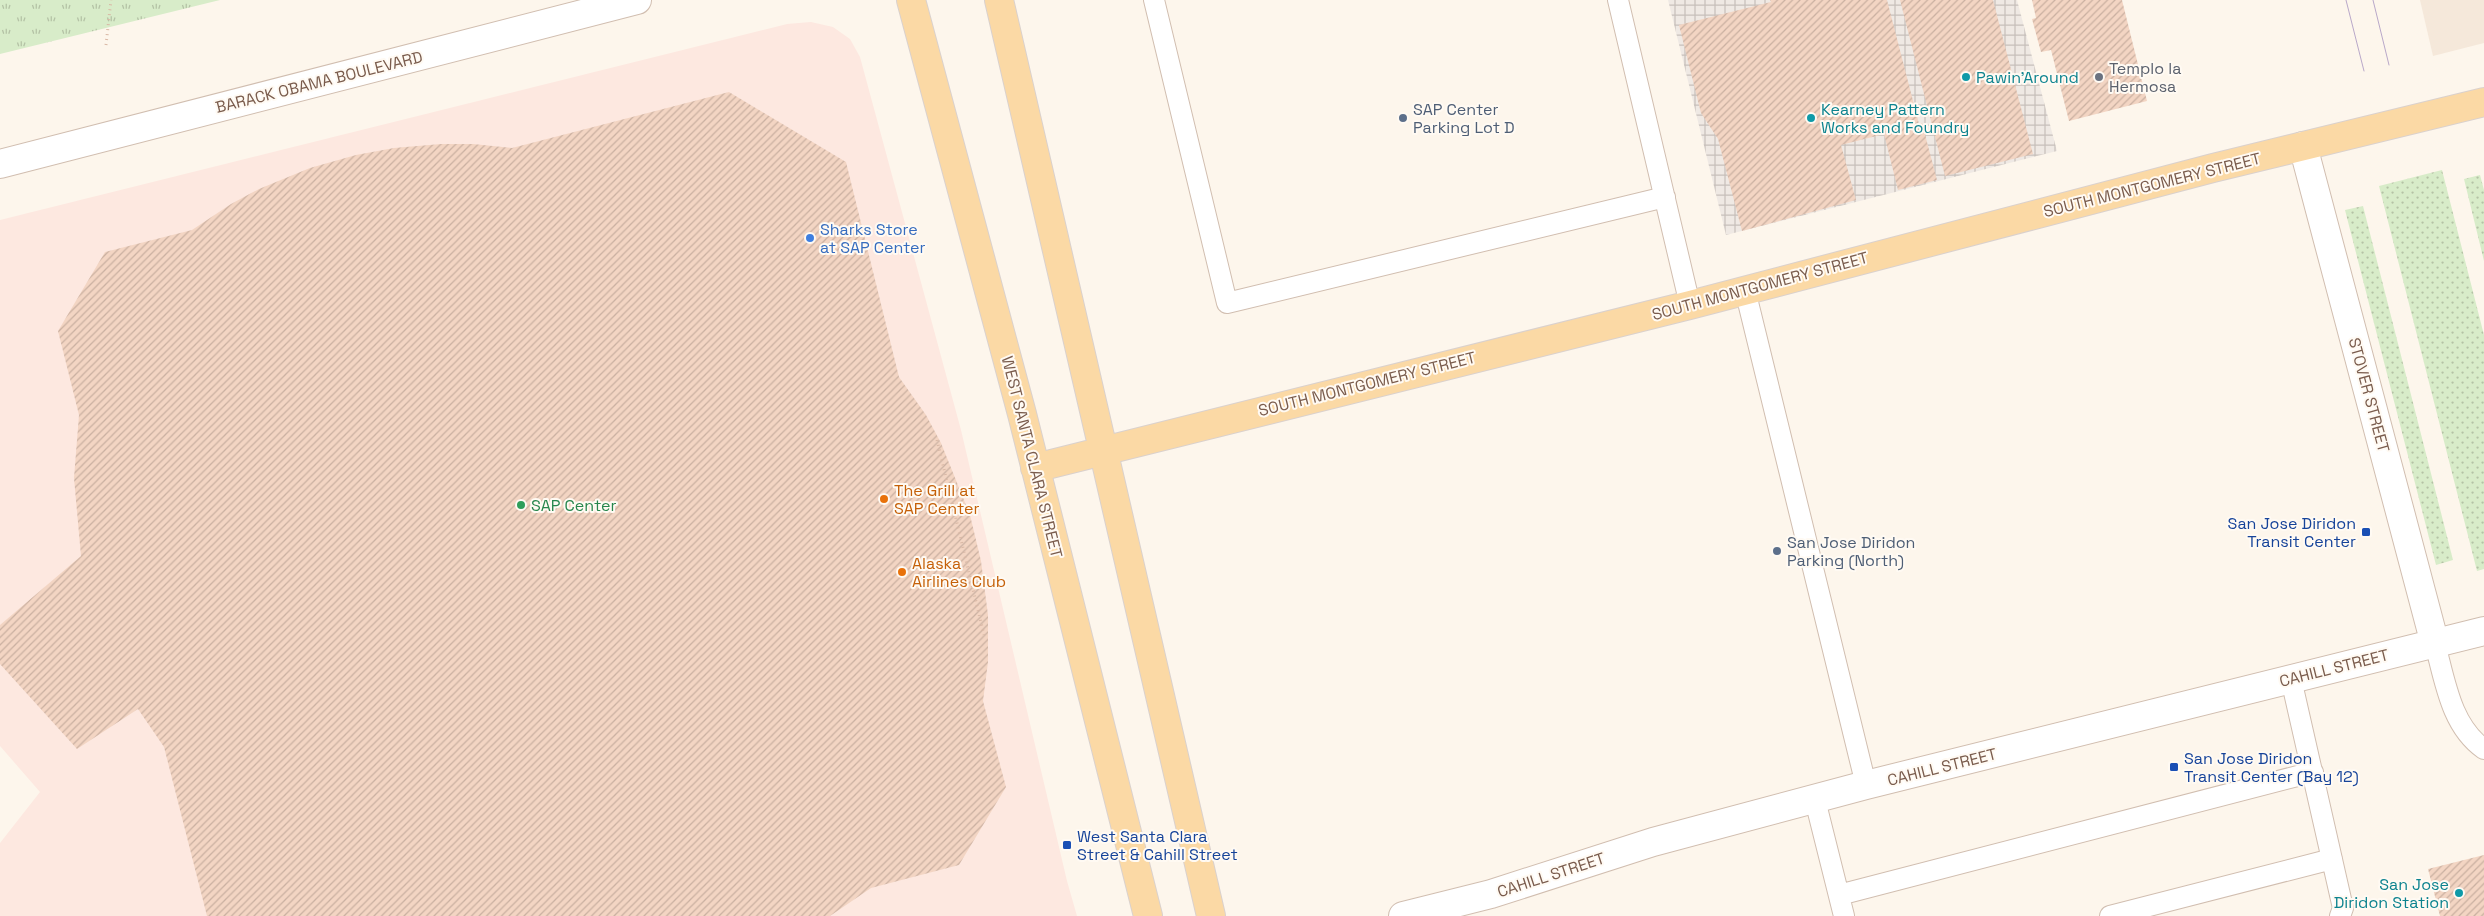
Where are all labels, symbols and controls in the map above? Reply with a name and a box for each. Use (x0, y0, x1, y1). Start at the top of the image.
street label: BARACK OBAMA BOULEVARD (213, 46, 425, 118)
place label: Templo la Hermosa (2109, 58, 2181, 97)
place label: Pawin’Around (1976, 67, 2079, 88)
marker: Pawin’Around (1960, 71, 1972, 83)
marker: Templo la Hermosa (2093, 71, 2105, 83)
place label: SAP Center Parking Lot D (1413, 99, 1515, 138)
place label: Kearney Pattern Works and Foundry (1821, 99, 1969, 138)
marker: SAP Center Parking Lot D (1397, 112, 1409, 124)
marker: Kearney Pattern Works and Foundry (1805, 112, 1817, 124)
street label: SOUTH MONTGOMERY STREET (2041, 148, 2263, 222)
place label: Sharks Store at SAP Center (820, 219, 926, 258)
marker: Sharks Store at SAP Center (804, 232, 816, 244)
street label: SOUTH MONTGOMERY STREET (1649, 247, 1871, 325)
street label: STOVER STREET (2344, 335, 2394, 455)
street label: SOUTH MONTGOMERY STREET (1256, 347, 1478, 421)
street label: WEST SANTA CLARA STREET (997, 354, 1067, 560)
place label: The Grill at SAP Center (894, 480, 979, 519)
marker: The Grill at SAP Center (878, 493, 890, 505)
place label: SAP Center (531, 495, 616, 516)
marker: SAP Center (515, 499, 527, 511)
place label: San Jose Diridon Transit Center (2228, 513, 2356, 552)
marker: San Jose Diridon Transit Center (2360, 526, 2372, 538)
place label: San Jose Diridon Parking (North) (1787, 532, 1915, 571)
marker: San Jose Diridon Parking (North) (1771, 545, 1783, 557)
place label: Alaska Airlines Club (912, 553, 1006, 592)
marker: Alaska Airlines Club (896, 566, 908, 578)
street label: CAHILL STREET (2277, 644, 2391, 692)
street label: CAHILL STREET (1885, 743, 1999, 791)
place label: San Jose Diridon Transit Center (Bay 12) (2184, 748, 2359, 787)
marker: San Jose Diridon Transit Center (Bay 12) (2168, 761, 2180, 773)
place label: West Santa Clara Street & Cahill Street (1077, 826, 1238, 865)
marker: West Santa Clara Street & Cahill Street (1061, 839, 1073, 851)
street label: CAHILL STREET (1494, 848, 1608, 902)
place label: San Jose Diridon Station (2334, 874, 2449, 913)
marker: San Jose Diridon Station (2453, 887, 2465, 899)

